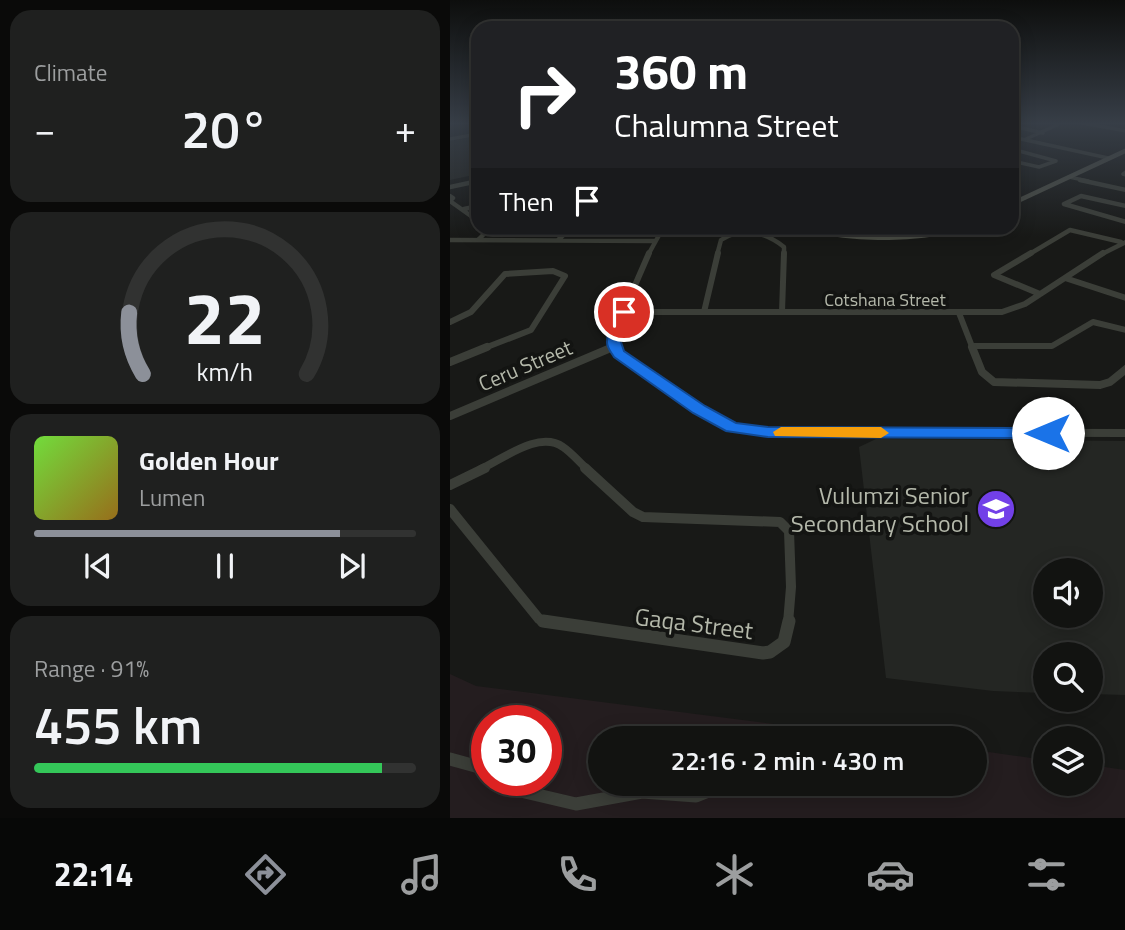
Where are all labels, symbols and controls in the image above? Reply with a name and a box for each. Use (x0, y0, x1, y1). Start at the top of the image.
text: 360 m (614, 33, 748, 108)
icon: right (499, 49, 590, 140)
text: Climate (34, 55, 107, 90)
text: 20° (181, 89, 269, 168)
text: − (34, 100, 55, 158)
text: + (395, 100, 416, 158)
text: Chalumna Street (614, 101, 839, 149)
text: Then (499, 182, 554, 221)
icon: arrive (568, 182, 606, 220)
text: 22 (184, 262, 266, 372)
pin (594, 282, 654, 342)
street label: Cotshana Street (824, 286, 946, 313)
icon: arrive (605, 293, 643, 331)
street label: Ceru Street (473, 331, 577, 399)
text: km/h (197, 353, 253, 391)
position arrow (1011, 396, 1085, 470)
text: Golden Hour (139, 441, 279, 480)
place label: Vulumzi Senior Secondary School (791, 477, 969, 541)
text: Lumen (139, 480, 205, 515)
school or university icon: Vulumzi Senior Secondary School (975, 488, 1017, 530)
icon: previous (79, 547, 117, 585)
icon: pause (206, 547, 244, 585)
icon: next (333, 547, 371, 585)
map controls (1033, 558, 1103, 796)
button: sound (1033, 558, 1103, 628)
street label: Gaqa Street (633, 598, 756, 648)
button: search (1033, 642, 1103, 712)
text: Range · 91% (34, 651, 149, 686)
text: 455 km (34, 685, 202, 764)
speed limit sign: 30 (471, 705, 562, 796)
button: layers (1033, 726, 1103, 796)
text: 22:16 · 2 min · 430 m (671, 741, 904, 780)
text: 22:14 (54, 850, 134, 898)
icon: directions (241, 850, 290, 899)
icon: music (397, 850, 446, 899)
icon: phone (553, 850, 602, 899)
icon: climate (710, 850, 759, 899)
icon: car (866, 850, 915, 899)
icon: filters (1022, 850, 1071, 899)

